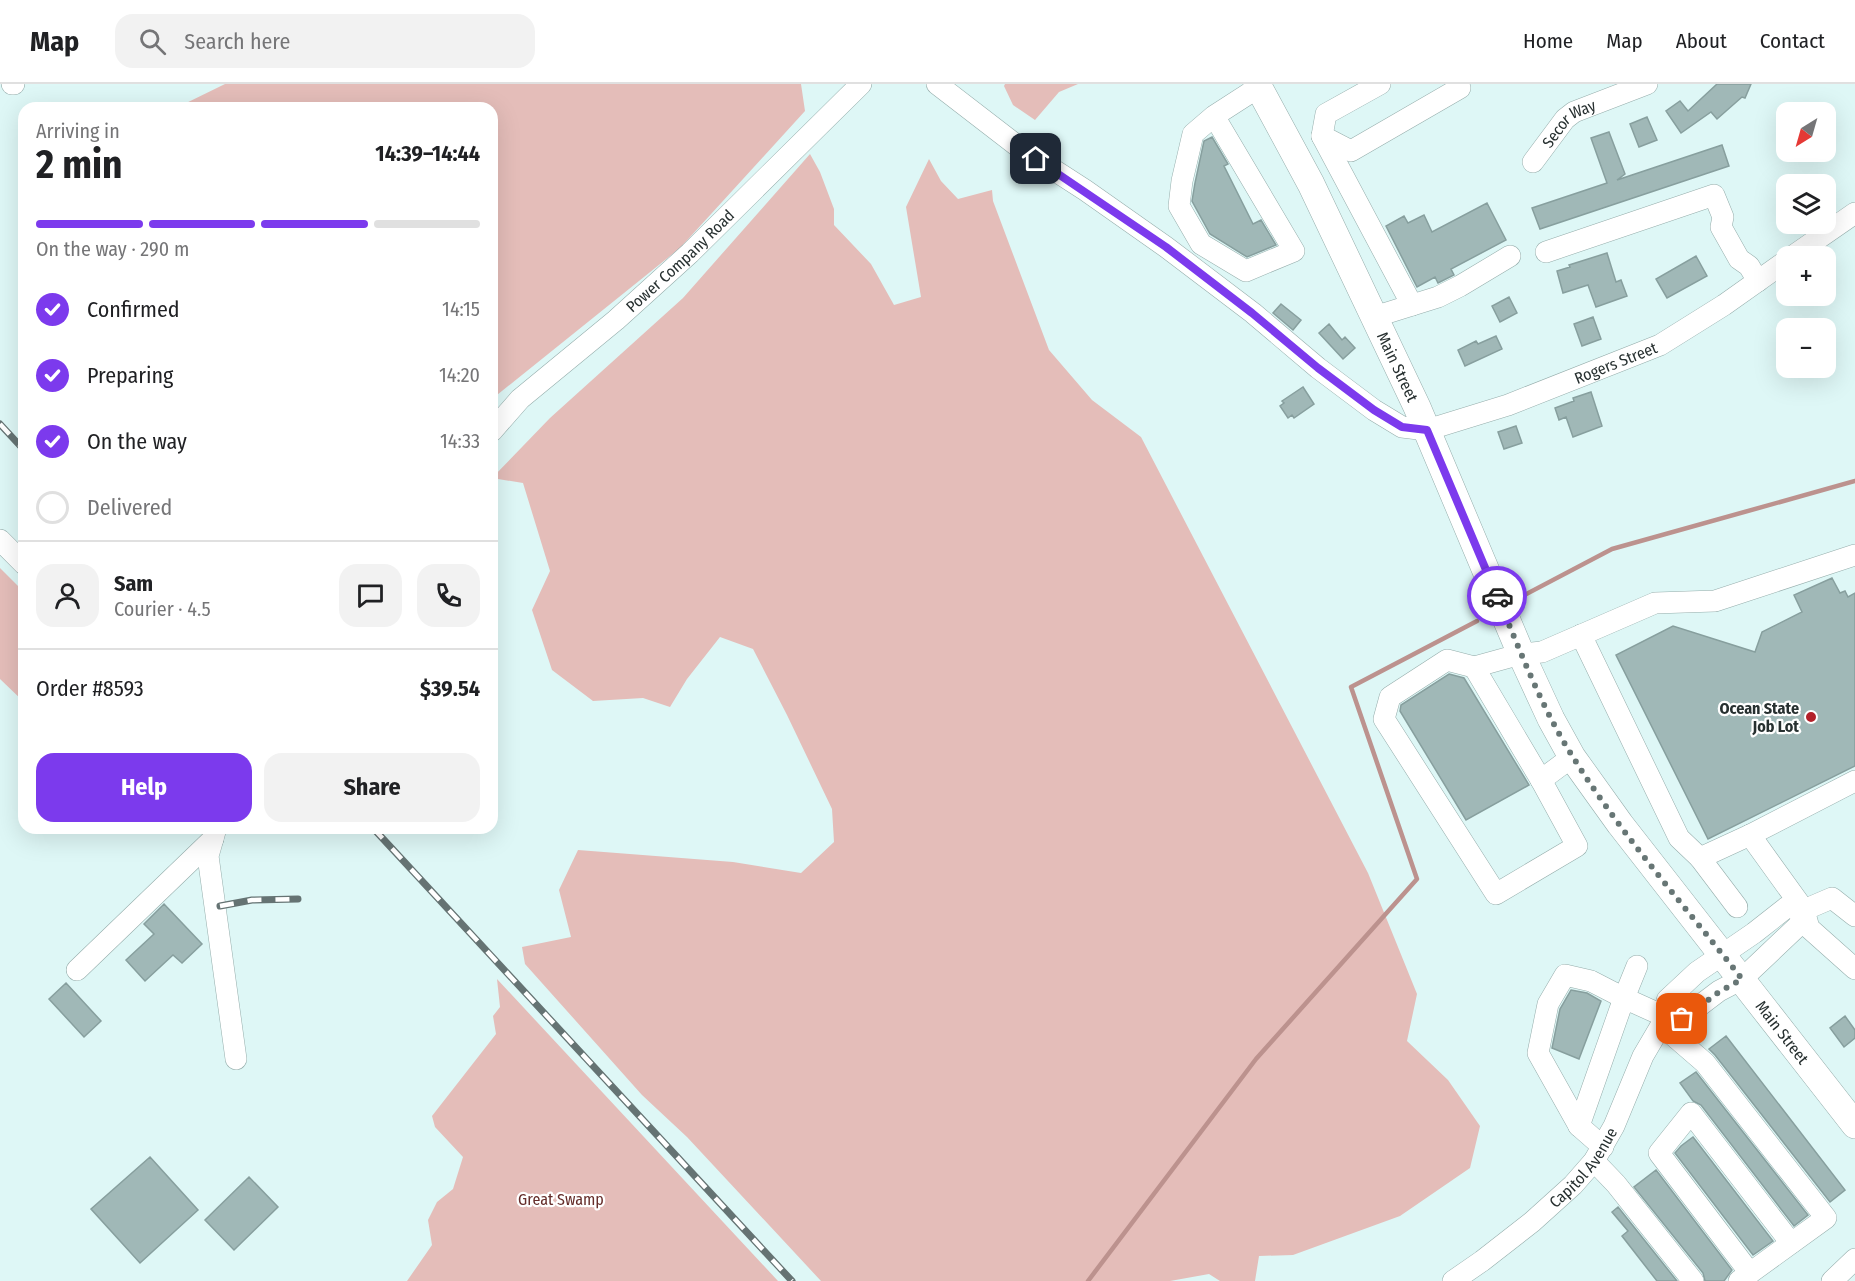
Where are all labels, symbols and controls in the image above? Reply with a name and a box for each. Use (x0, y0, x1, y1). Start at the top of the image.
search box (115, 14, 535, 68)
text: Map (30, 25, 79, 58)
icon: search (136, 25, 169, 58)
text: Search here (184, 28, 290, 55)
text: Home (1523, 28, 1573, 54)
text: Map (1606, 28, 1643, 54)
text: About (1676, 28, 1727, 54)
text: Contact (1760, 28, 1825, 54)
street label: Secor Way (1538, 95, 1599, 151)
north arrow (1776, 102, 1836, 162)
map controls (1776, 102, 1836, 378)
text: Arriving in (36, 119, 120, 143)
pin (1010, 133, 1061, 184)
text: 14:39–14:44 (375, 140, 480, 167)
text: 2 min (36, 142, 122, 188)
icon: home (1019, 142, 1052, 175)
button: layers (1776, 174, 1836, 234)
street label: Power Company Road (622, 206, 738, 316)
text: On the way · 290 m (36, 237, 189, 261)
button: + (1776, 246, 1836, 306)
icon: check (36, 293, 69, 326)
text: Confirmed (87, 296, 180, 323)
text: 14:15 (442, 297, 480, 321)
button: − (1776, 318, 1836, 378)
street label: Main Street (1373, 329, 1422, 406)
street label: Rogers Street (1572, 338, 1661, 388)
icon: check (36, 359, 69, 392)
text: Preparing (87, 362, 173, 389)
text: 14:20 (439, 363, 480, 387)
icon: check (36, 425, 69, 458)
text: On the way (87, 428, 187, 455)
text: 14:33 (440, 429, 480, 453)
text: Delivered (87, 494, 172, 521)
button: person (36, 564, 99, 627)
button: chat (339, 564, 402, 627)
button: phone (417, 564, 480, 627)
courier (1467, 566, 1527, 626)
text: Sam (114, 570, 153, 597)
icon: car (1481, 580, 1514, 613)
text: Courier · 4.5 (114, 597, 211, 621)
text: Order #8593 (36, 675, 144, 702)
text: $39.54 (420, 675, 480, 702)
place label: Ocean State Job Lot (1719, 699, 1799, 736)
marker: Ocean State Job Lot (1804, 710, 1818, 724)
button: Help (36, 753, 252, 822)
button: Share (264, 753, 480, 822)
pin (1656, 993, 1707, 1044)
street label: Main Street (1752, 997, 1813, 1068)
icon: bag (1665, 1002, 1698, 1035)
street label: Capitol Avenue (1546, 1124, 1621, 1212)
park label: Great Swamp (518, 1190, 604, 1209)

